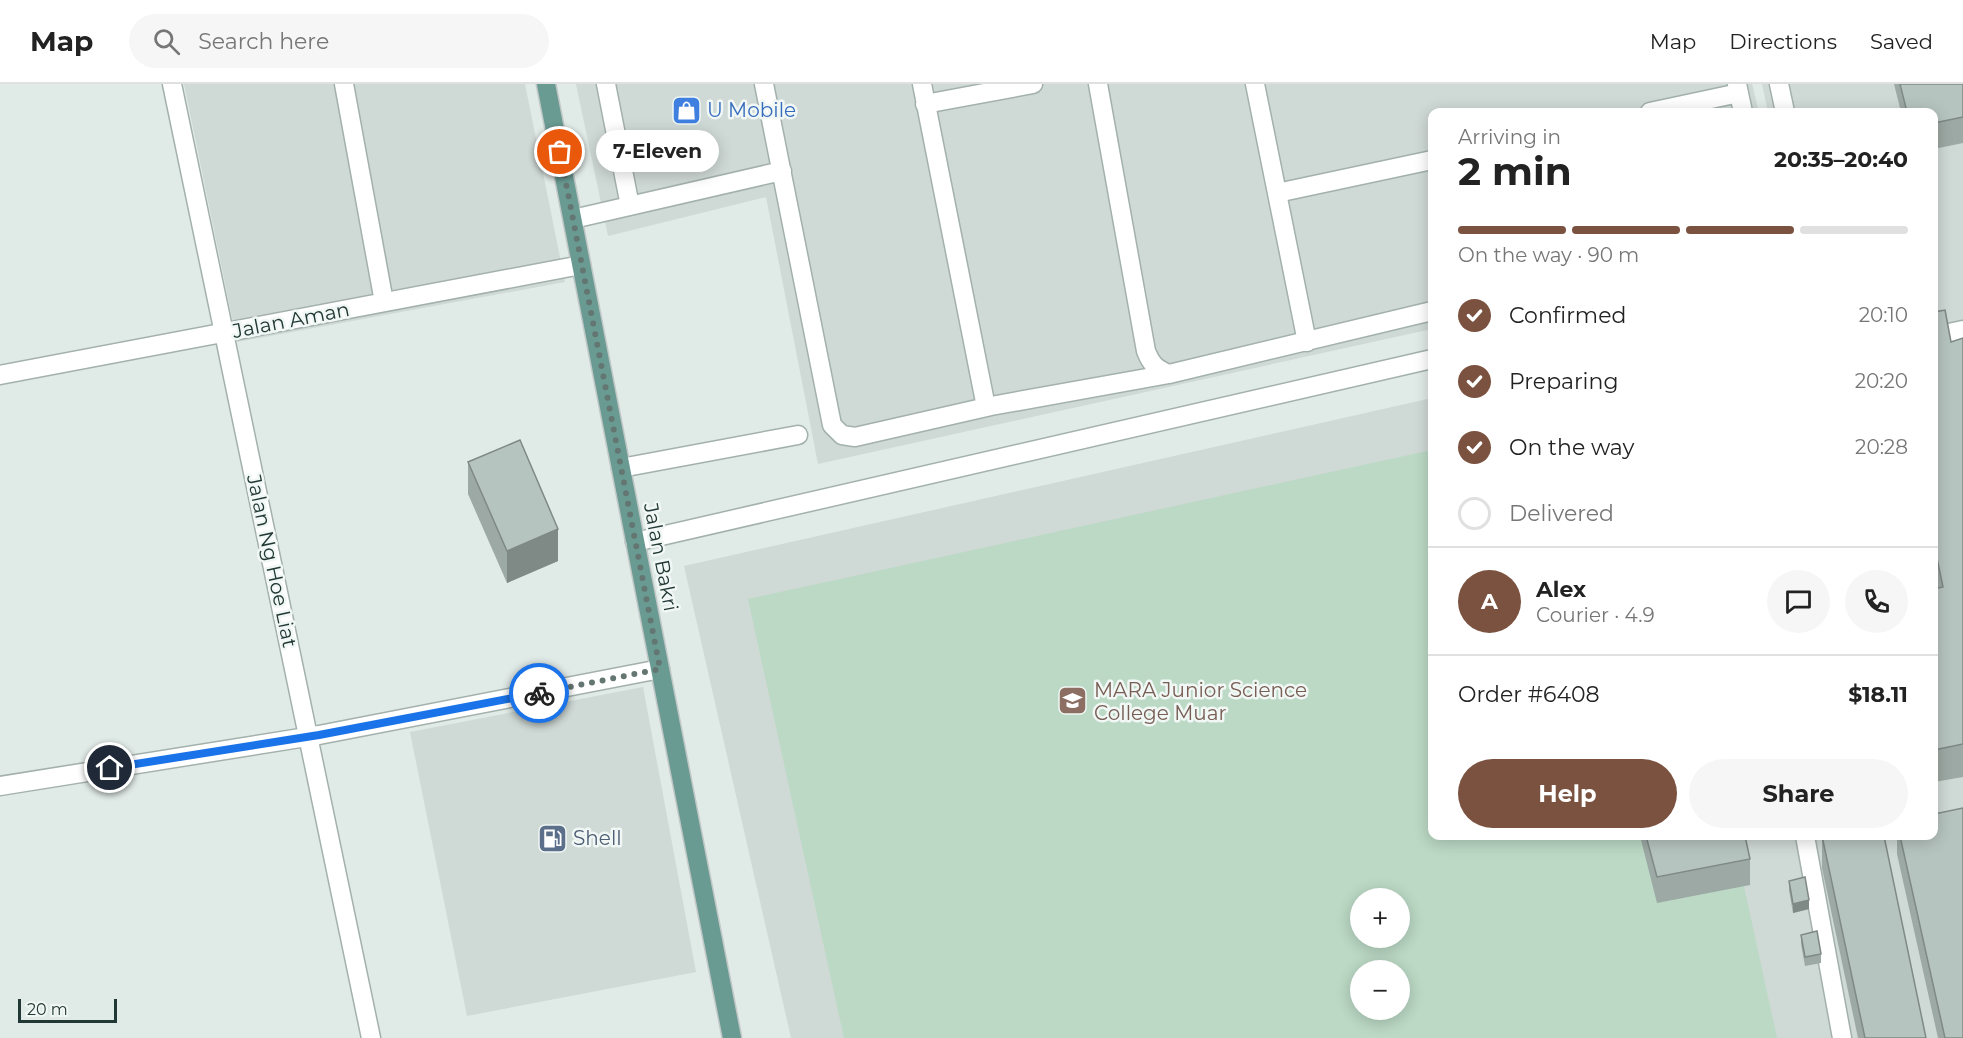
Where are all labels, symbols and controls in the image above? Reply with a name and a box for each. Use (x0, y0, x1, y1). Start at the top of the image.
search box (129, 14, 549, 68)
text: Map (30, 24, 93, 58)
icon: search (150, 25, 183, 58)
text: Search here (198, 28, 329, 55)
text: Map (1650, 29, 1696, 54)
text: Directions (1729, 29, 1837, 54)
text: Saved (1870, 29, 1933, 54)
shop icon: U Mobile (670, 94, 702, 126)
place label: U Mobile (707, 98, 796, 122)
text: Arriving in (1458, 125, 1561, 149)
pin (534, 126, 585, 177)
callout: 7-Eleven (596, 131, 719, 173)
icon: bag (543, 135, 576, 168)
text: 7-Eleven (613, 139, 702, 163)
text: 20:35–20:40 (1774, 146, 1908, 173)
text: 2 min (1458, 147, 1572, 195)
text: On the way · 90 m (1458, 243, 1639, 267)
street label: Jalan Aman (229, 297, 352, 343)
icon: check (1458, 299, 1491, 332)
text: Confirmed (1509, 302, 1626, 329)
text: 20:10 (1859, 303, 1908, 327)
icon: check (1458, 365, 1491, 398)
text: Preparing (1509, 368, 1618, 395)
text: 20:20 (1855, 369, 1908, 393)
icon: check (1458, 431, 1491, 464)
text: On the way (1509, 434, 1634, 461)
text: 20:28 (1855, 435, 1908, 459)
street label: Jalan Ng Hoe Liat (242, 471, 302, 650)
street label: Jalan Bakri (639, 500, 683, 613)
text: Delivered (1509, 500, 1614, 527)
button: chat (1767, 570, 1830, 633)
button: phone (1845, 570, 1908, 633)
text: Alex (1536, 576, 1586, 603)
text: A (1481, 588, 1498, 615)
text: Courier · 4.9 (1536, 603, 1655, 627)
courier (509, 663, 569, 723)
icon: bike (523, 677, 556, 710)
place label: MARA Junior Science College Muar (1094, 678, 1307, 725)
text: Order #6408 (1458, 681, 1600, 708)
text: $18.11 (1848, 681, 1908, 708)
school or university icon: MARA Junior Science College Muar (1057, 685, 1089, 717)
pin (84, 742, 135, 793)
icon: home (93, 751, 126, 784)
button: Help (1458, 759, 1677, 828)
button: Share (1689, 759, 1908, 828)
fuel station icon: Shell (536, 822, 568, 854)
place label: Shell (573, 826, 622, 850)
map controls (1350, 888, 1410, 1020)
button: + (1350, 888, 1410, 948)
button: − (1350, 960, 1410, 1020)
scale bar (18, 996, 117, 1024)
text: 20 m (27, 1000, 68, 1019)

